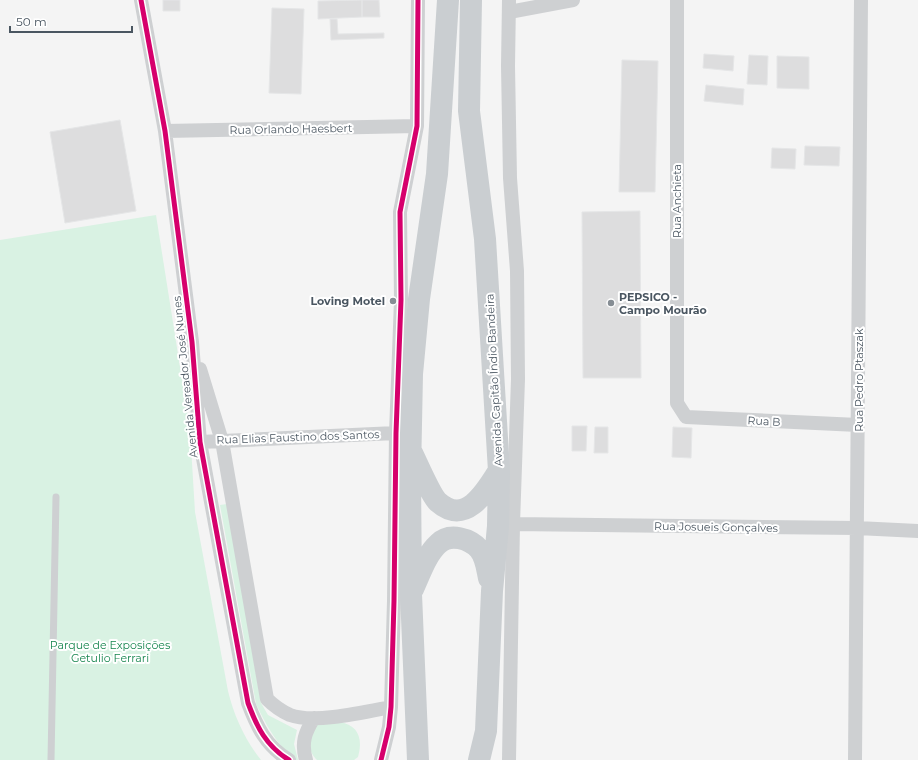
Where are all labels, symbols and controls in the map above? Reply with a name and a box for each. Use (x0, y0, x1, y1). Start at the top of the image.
scale bar (10, 8, 132, 34)
text: 50 m (16, 14, 47, 29)
street label: Rua Orlando Haesbert (229, 121, 353, 137)
street label: Rua Anchieta (670, 164, 684, 238)
place label: PEPSICO - Campo Mourão (619, 290, 707, 317)
street label: Avenida Capitão Índio Bandeira (482, 293, 506, 467)
place label: Loving Motel (310, 294, 385, 308)
street label: Avenida Vereador José Nunes (169, 295, 200, 459)
marker: Loving Motel (388, 296, 398, 306)
marker: PEPSICO - Campo Mourão (606, 298, 616, 308)
street label: Rua Pedro Ptaszak (852, 328, 866, 432)
street label: Rua B (747, 413, 781, 429)
street label: Rua Elias Faustino dos Santos (216, 427, 380, 447)
street label: Rua Josueis Gonçalves (654, 519, 779, 535)
park label: Parque de Exposições Getulio Ferrari (50, 638, 171, 665)

